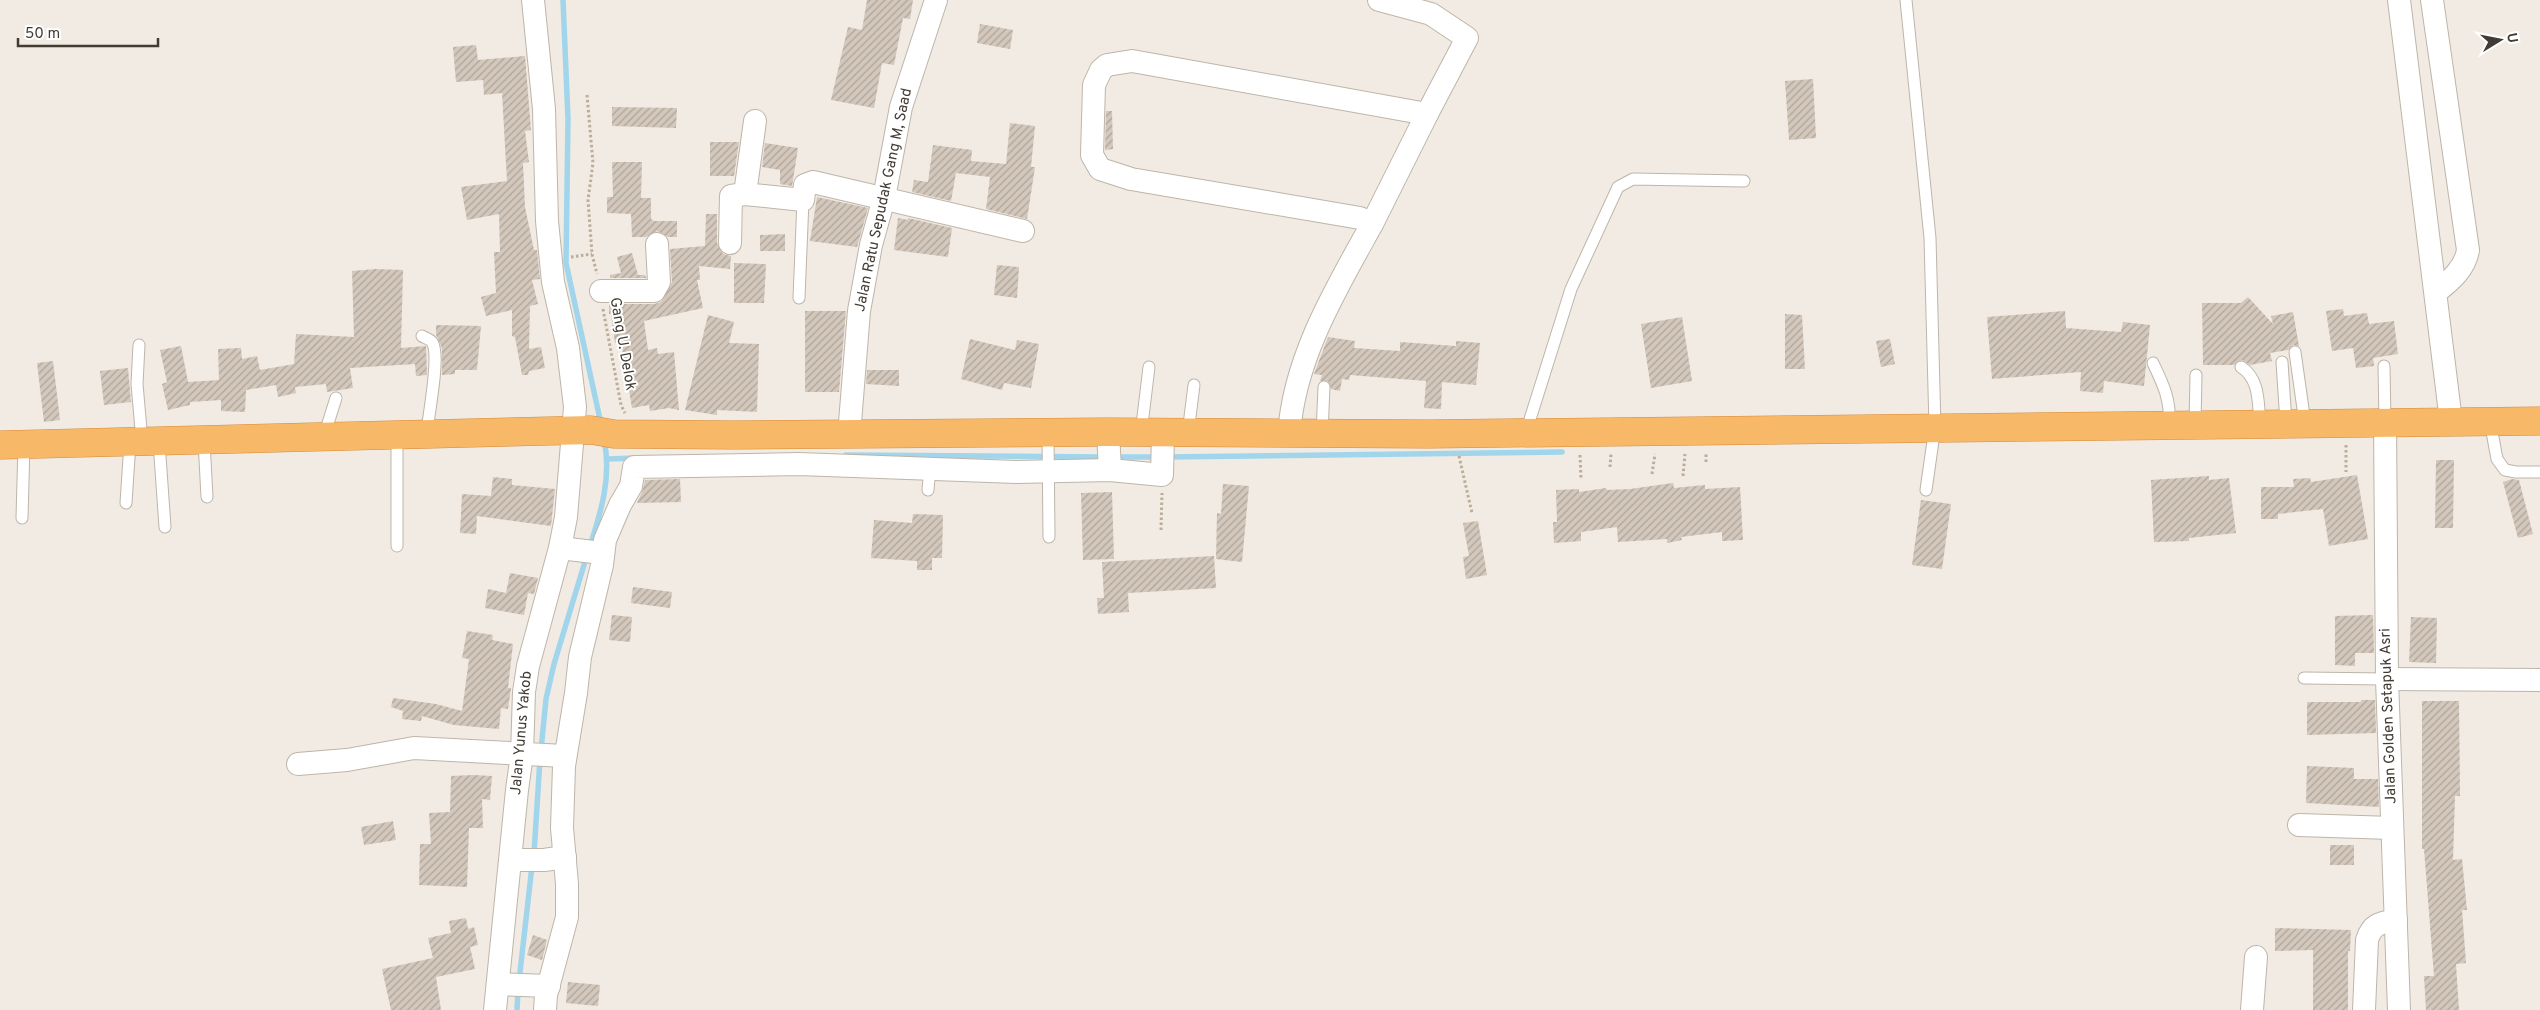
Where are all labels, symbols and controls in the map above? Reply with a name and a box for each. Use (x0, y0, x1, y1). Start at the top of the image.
scale bar (18, 15, 158, 47)
north arrow (2475, 15, 2525, 65)
text: 50 m (25, 25, 60, 44)
text: U (2502, 32, 2521, 44)
street label: Jalan Ratu Sepudak Gang M, Saad (851, 87, 917, 313)
street label: Gang U. Delok (604, 296, 640, 392)
street label: Jalan Golden Setapuk Asri (2376, 628, 2402, 804)
street label: Jalan Yunus Yakob (507, 670, 537, 796)

